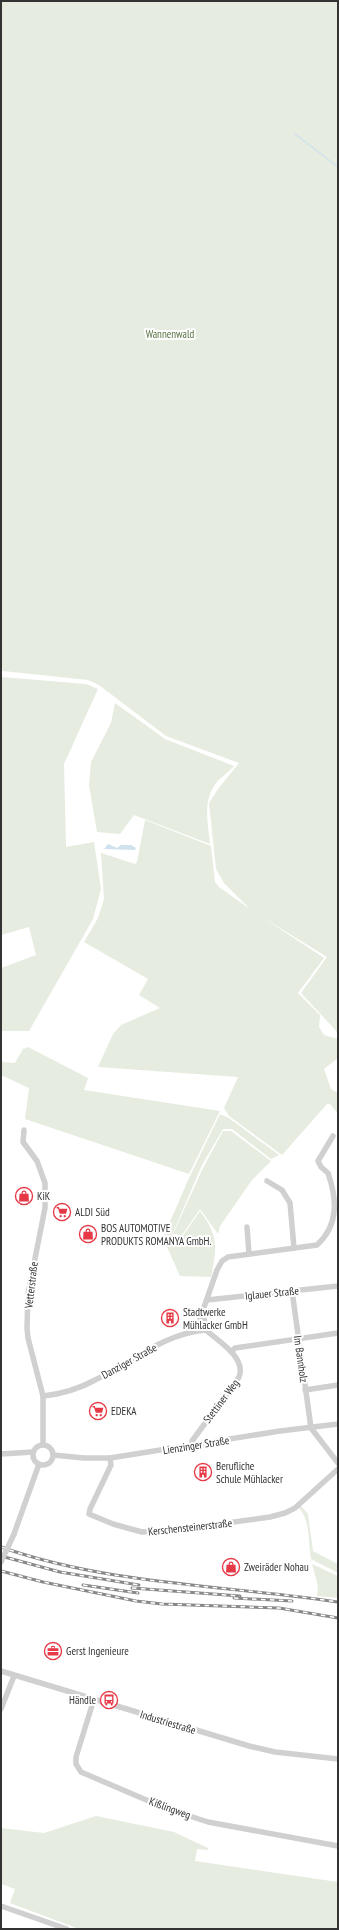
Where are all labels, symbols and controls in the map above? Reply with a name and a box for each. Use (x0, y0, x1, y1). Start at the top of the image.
park label: Wannenwald (146, 327, 195, 341)
shop icon: KiK (14, 1186, 34, 1206)
place label: KiK (37, 1189, 51, 1203)
supermarket icon: ALDI Süd (52, 1202, 72, 1222)
place label: ALDI Süd (75, 1205, 110, 1219)
place label: BOS AUTOMOTIVE PRODUKTS ROMANYA GmbH. (101, 1221, 211, 1248)
shop icon: BOS AUTOMOTIVE PRODUKTS ROMANYA GmbH. (78, 1224, 98, 1244)
street label: Vetterstraße (21, 1261, 41, 1310)
street label: Iglauer Straße (244, 1283, 300, 1303)
place label: Stadtwerke Mühlacker GmbH (183, 1305, 248, 1332)
building icon: Stadtwerke Mühlacker GmbH (160, 1308, 180, 1328)
street label: Im Bannholz (291, 1335, 311, 1383)
street label: Danziger Straße (99, 1340, 159, 1382)
street label: Stettiner Weg (200, 1376, 242, 1426)
supermarket icon: EDEKA (88, 1401, 108, 1421)
place label: EDEKA (111, 1404, 137, 1418)
street label: Lienzinger Straße (162, 1433, 231, 1457)
place label: Berufliche Schule Mühlacker (216, 1459, 283, 1486)
building icon: Berufliche Schule Mühlacker (193, 1462, 213, 1482)
street label: Kerschensteinerstraße (147, 1516, 233, 1538)
shop icon: Zweiräder Nohau (221, 1557, 241, 1577)
place label: Zweiräder Nohau (244, 1560, 309, 1574)
office icon: Gerst Ingenieure (43, 1641, 63, 1661)
place label: Gerst Ingenieure (66, 1644, 129, 1658)
bus stop icon: Händle (99, 1690, 119, 1710)
place label: Händle (69, 1693, 96, 1707)
street label: Industriestraße (138, 1707, 198, 1737)
street label: Kißlingweg (147, 1794, 193, 1822)

